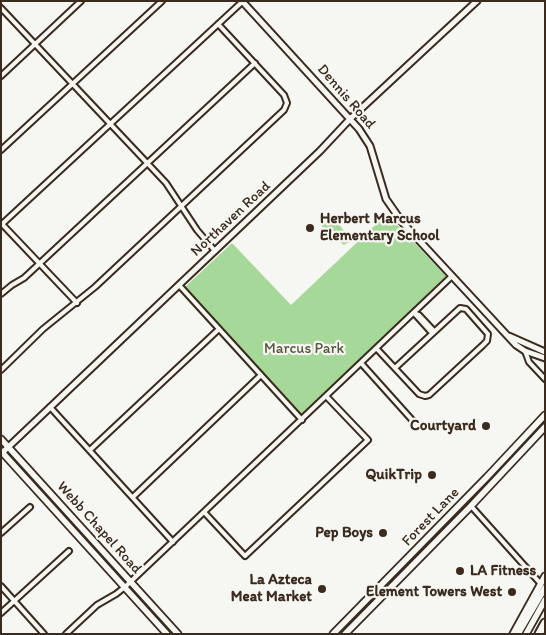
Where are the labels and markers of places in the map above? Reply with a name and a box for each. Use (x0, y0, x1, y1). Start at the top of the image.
place label: Herbert Marcus Elementary School (320, 210, 440, 245)
marker: Herbert Marcus Elementary School (304, 222, 316, 234)
place label: Courtyard (410, 417, 476, 435)
marker: Courtyard (480, 420, 492, 432)
place label: QuikTrip (365, 466, 422, 484)
marker: QuikTrip (426, 469, 438, 481)
place label: Pep Boys (315, 524, 373, 542)
marker: Pep Boys (377, 527, 389, 539)
place label: LA Fitness (470, 562, 536, 580)
marker: LA Fitness (454, 565, 466, 577)
place label: La Azteca Meat Market (231, 571, 312, 606)
marker: La Azteca Meat Market (316, 583, 328, 595)
place label: Element Towers West (366, 583, 502, 601)
marker: Element Towers West (506, 586, 518, 598)

